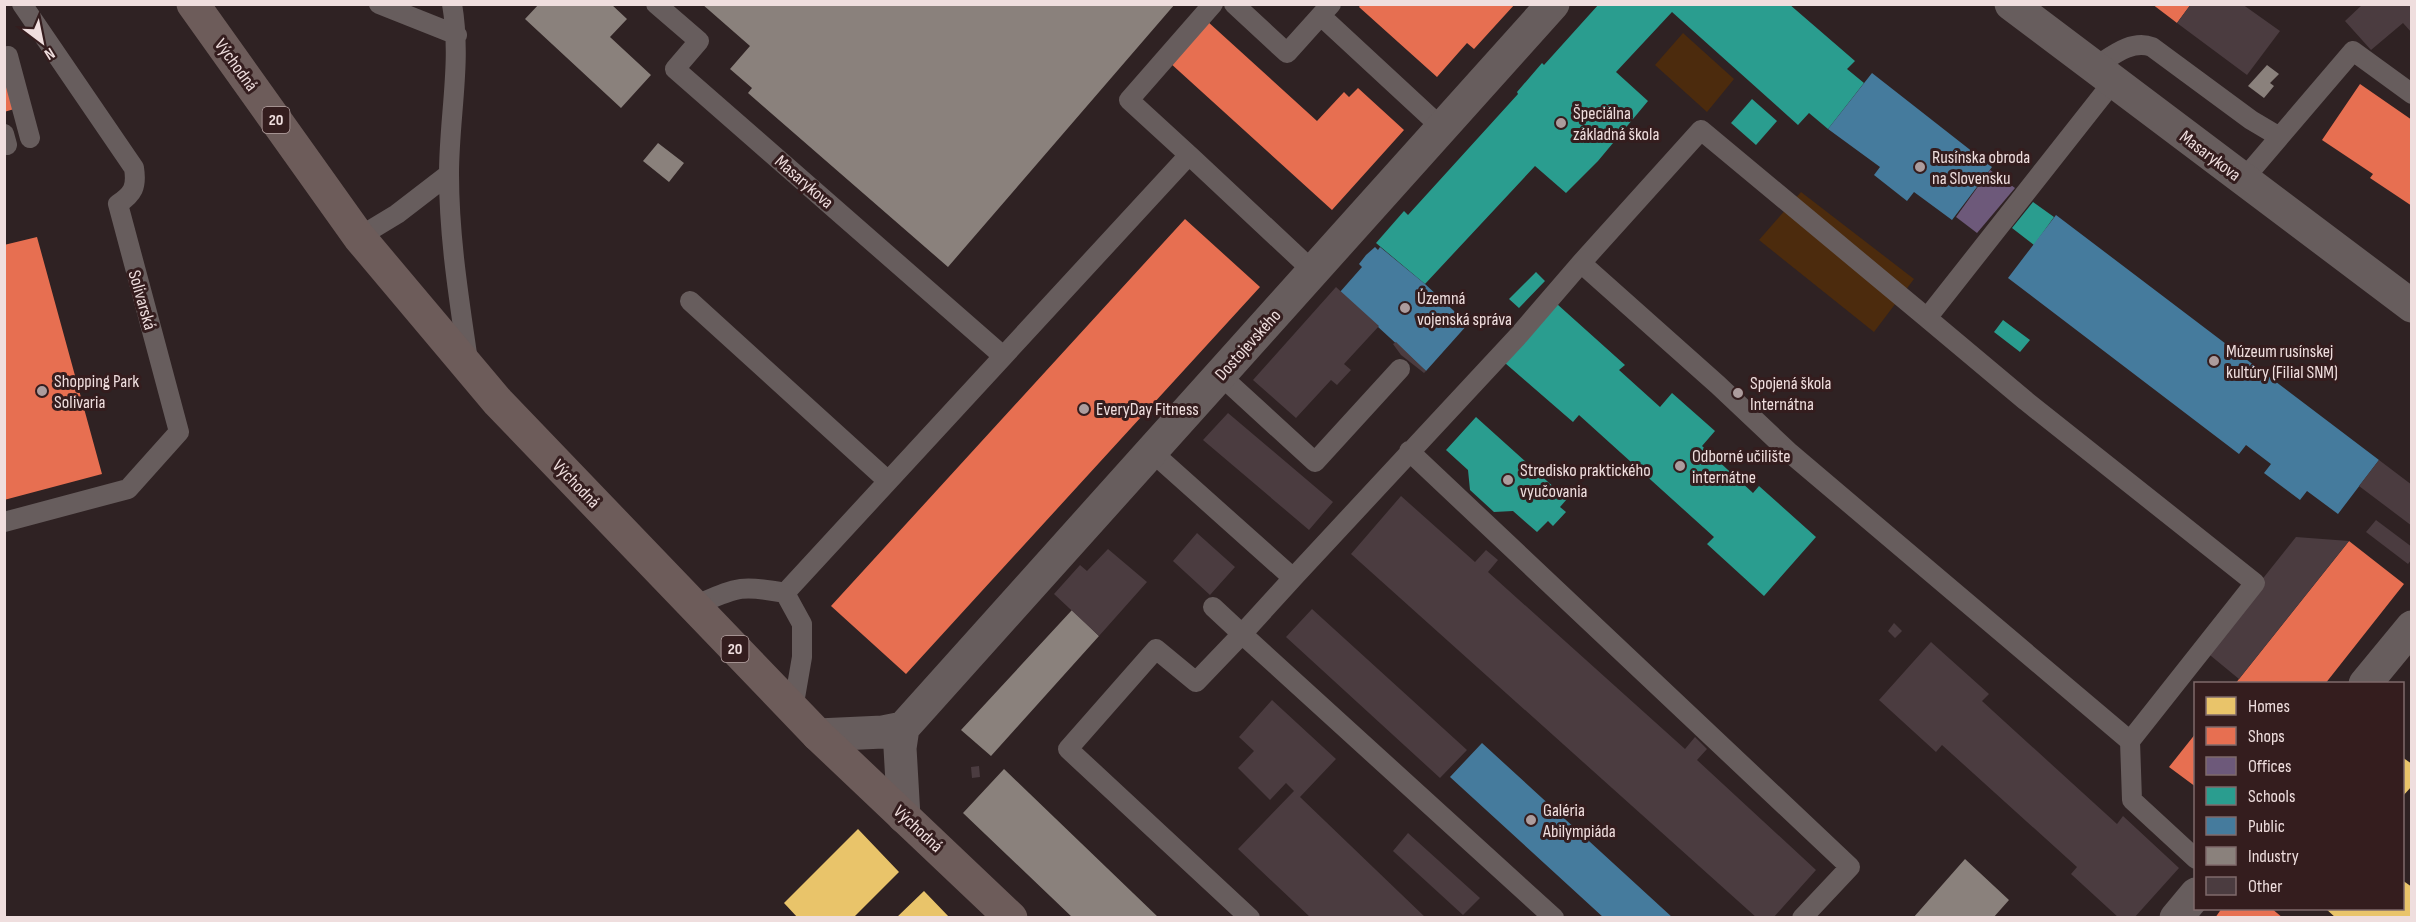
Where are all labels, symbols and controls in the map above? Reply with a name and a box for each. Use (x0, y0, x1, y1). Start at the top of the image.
north arrow (12, 12, 72, 72)
street label: Východná (210, 35, 262, 95)
text: N (40, 43, 58, 64)
place label: Špeciálna základná škola (1573, 103, 1659, 145)
road number: 20 (262, 107, 290, 133)
marker: Špeciálna základná škola (1554, 116, 1568, 130)
street label: Masarykova (2175, 126, 2245, 186)
place label: Rusínska obroda na Slovensku (1932, 147, 2030, 189)
street label: Masarykova (770, 151, 838, 213)
marker: Rusínska obroda na Slovensku (1913, 160, 1927, 174)
street label: Solivarská (123, 268, 161, 332)
place label: Územná vojenská správa (1417, 288, 1512, 330)
marker: Územná vojenská správa (1398, 301, 1412, 315)
street label: Dostojevského (1211, 305, 1285, 385)
place label: Múzeum rusínskej kultúry (Filial SNM) (2226, 341, 2338, 383)
marker: Múzeum rusínskej kultúry (Filial SNM) (2207, 354, 2221, 368)
place label: Shopping Park Solivaria (54, 371, 139, 413)
place label: Spojená škola Internátna (1750, 373, 1831, 415)
marker: Shopping Park Solivaria (35, 384, 49, 398)
marker: Spojená škola Internátna (1731, 386, 1745, 400)
place label: EveryDay Fitness (1096, 399, 1199, 420)
marker: EveryDay Fitness (1077, 402, 1091, 416)
place label: Odborné učilište internátne (1692, 446, 1790, 488)
street label: Východná (548, 455, 604, 513)
marker: Odborné učilište internátne (1673, 459, 1687, 473)
place label: Stredisko praktického vyučovania (1520, 460, 1651, 502)
marker: Stredisko praktického vyučovania (1501, 473, 1515, 487)
road number: 20 (722, 636, 748, 662)
legend (2194, 682, 2404, 910)
text: Homes (2248, 696, 2290, 717)
text: Shops (2248, 726, 2285, 747)
text: Offices (2248, 756, 2291, 777)
text: Schools (2248, 786, 2295, 807)
place label: Galéria Abilympiáda (1542, 800, 1616, 842)
street label: Východná (889, 801, 947, 857)
marker: Galéria Abilympiáda (1524, 813, 1538, 827)
text: Public (2248, 816, 2285, 837)
text: Industry (2248, 846, 2299, 867)
text: Other (2248, 876, 2282, 897)

